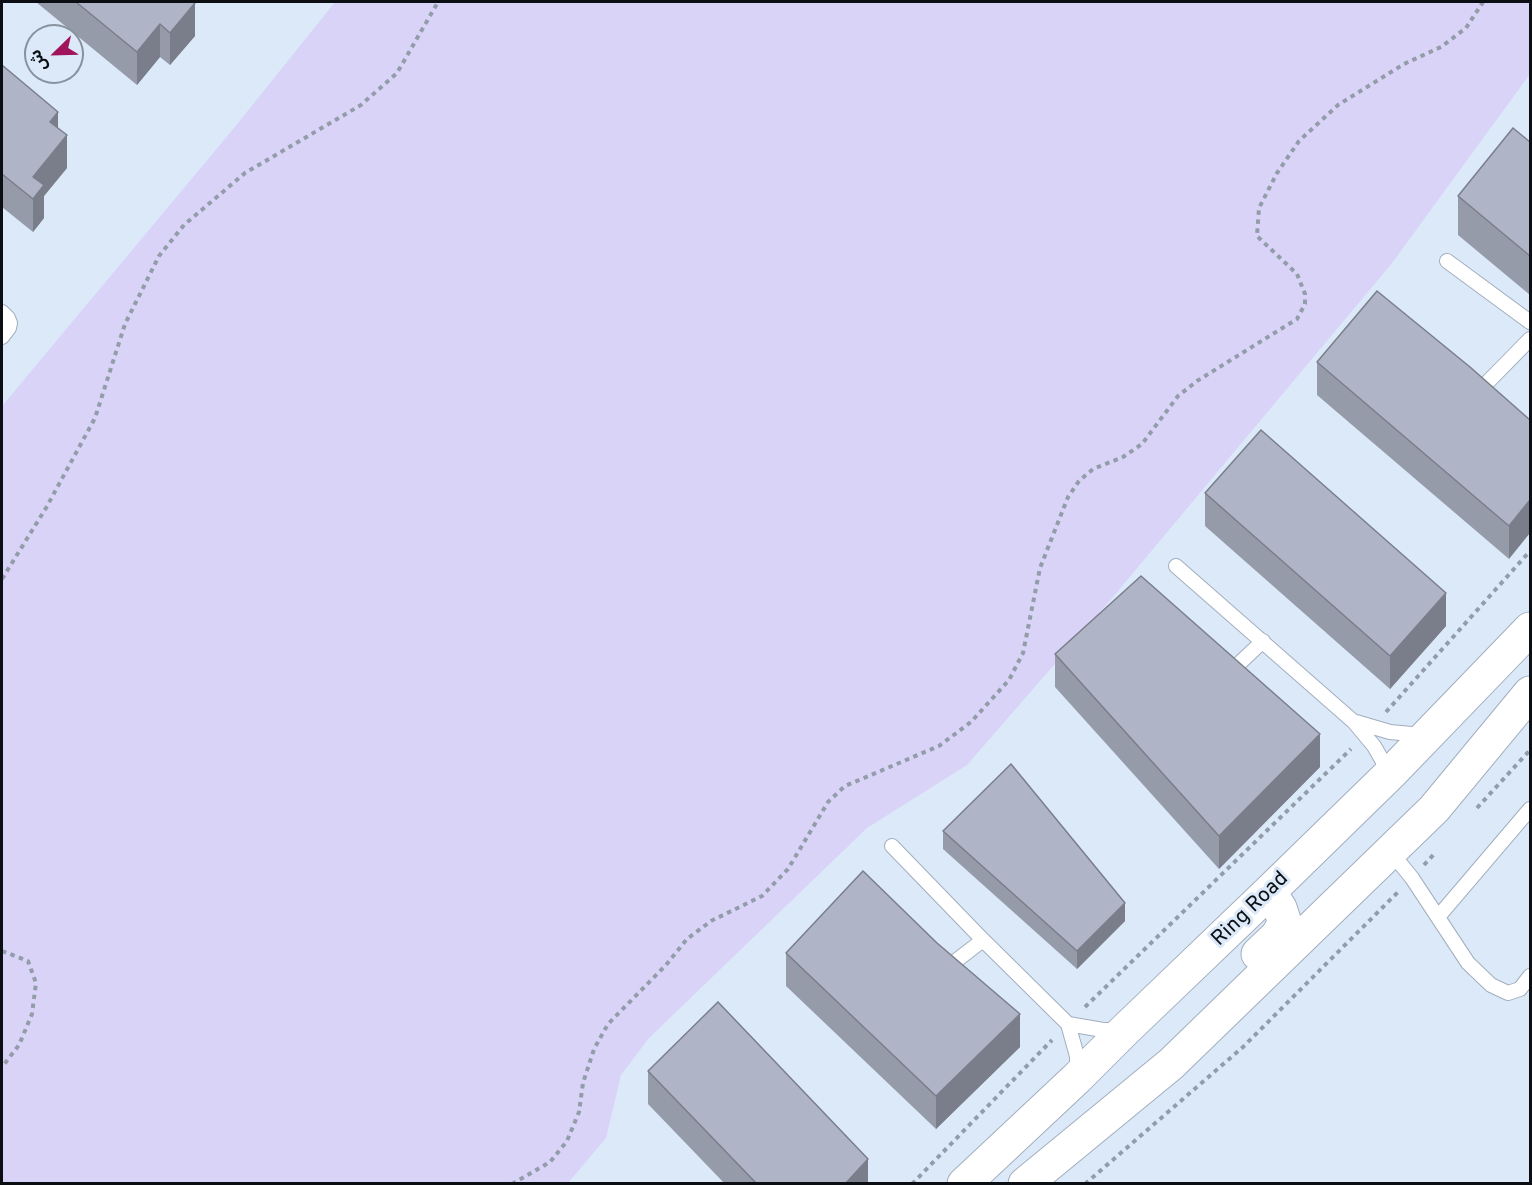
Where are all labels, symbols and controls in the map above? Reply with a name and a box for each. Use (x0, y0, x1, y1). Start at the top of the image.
north arrow (24, 24, 84, 84)
text: ش (26, 46, 53, 74)
street label: Ring Road (1207, 867, 1295, 953)

